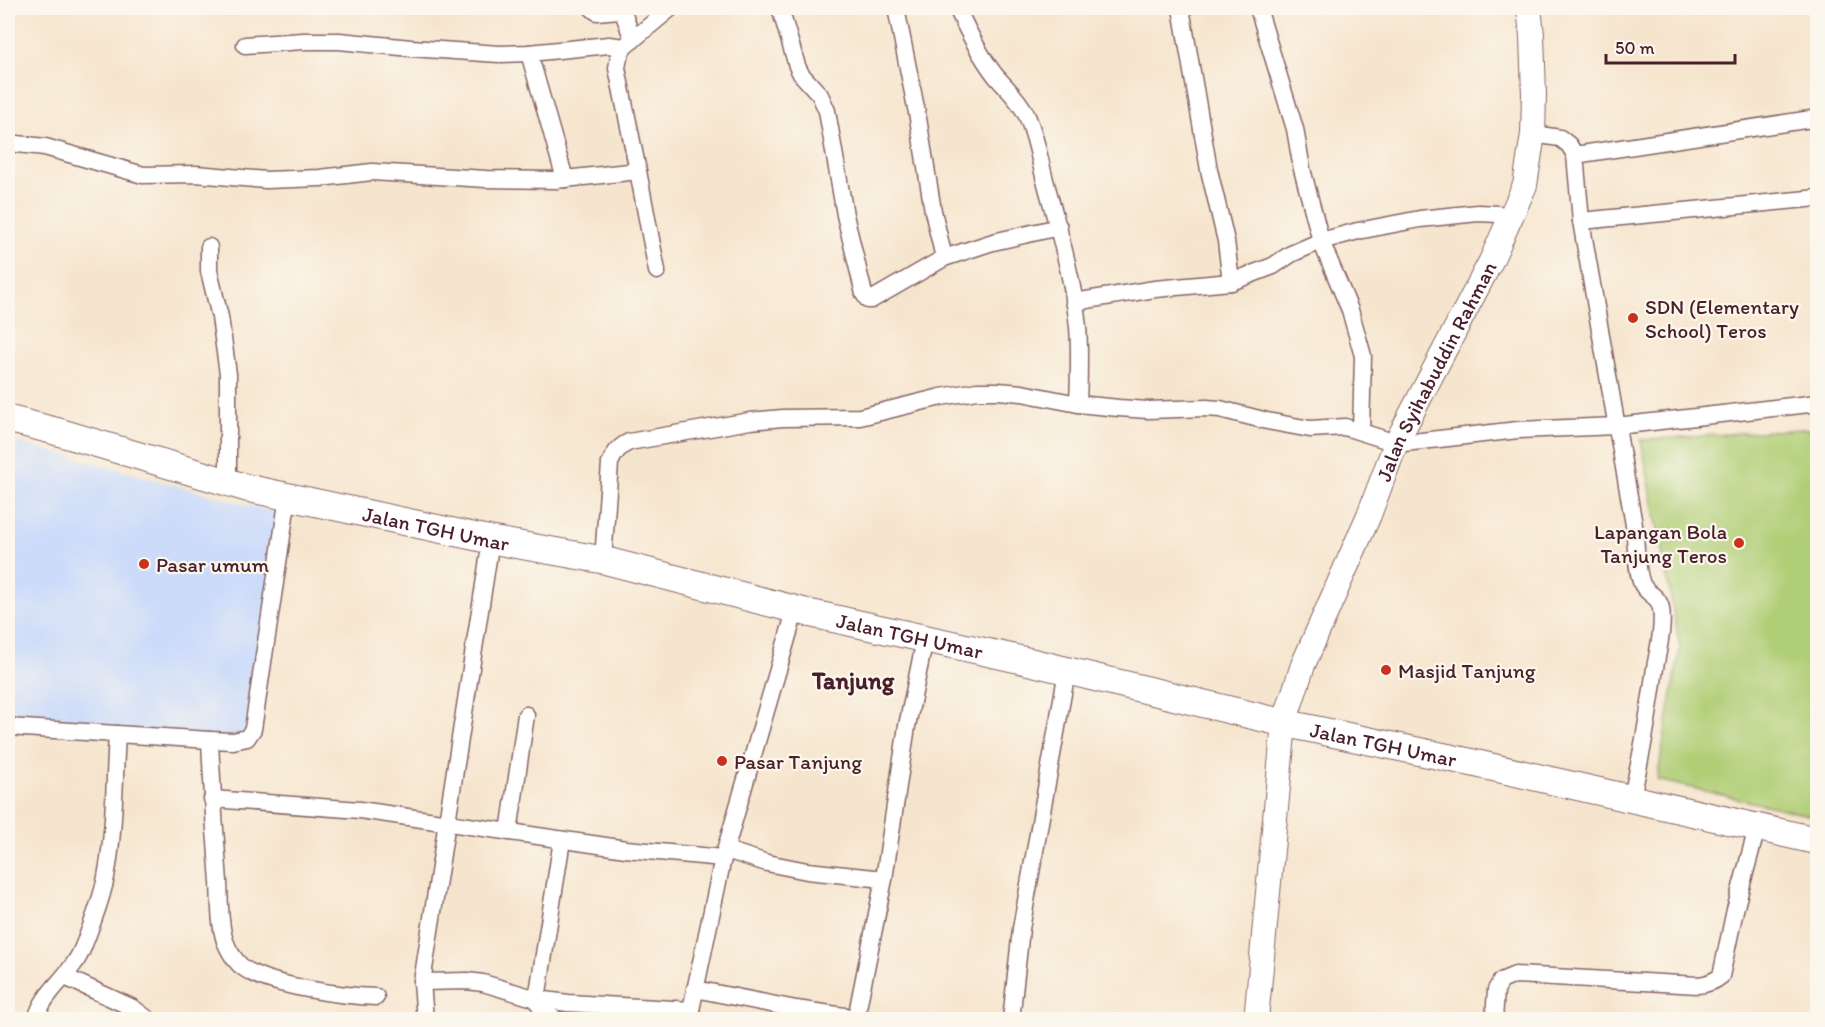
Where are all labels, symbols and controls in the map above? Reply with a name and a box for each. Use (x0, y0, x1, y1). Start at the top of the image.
scale bar (1606, 27, 1735, 65)
text: 50 m (1615, 37, 1655, 59)
street label: Jalan Syihabuddin Rahman (1370, 257, 1501, 485)
place label: SDN (Elementary School) Teros (1645, 294, 1799, 343)
marker: SDN (Elementary School) Teros (1626, 311, 1640, 325)
street label: Jalan TGH Umar (360, 501, 511, 556)
place label: Lapangan Bola Tanjung Teros (1594, 519, 1727, 568)
marker: Lapangan Bola Tanjung Teros (1732, 536, 1746, 550)
place label: Pasar umum (156, 552, 270, 577)
marker: Pasar umum (137, 557, 151, 571)
street label: Jalan TGH Umar (834, 607, 985, 664)
place label: Masjid Tanjung (1398, 658, 1536, 683)
marker: Masjid Tanjung (1379, 663, 1393, 677)
district label: Tanjung (811, 666, 895, 696)
street label: Jalan TGH Umar (1308, 716, 1459, 772)
place label: Pasar Tanjung (734, 749, 862, 774)
marker: Pasar Tanjung (715, 754, 729, 768)

